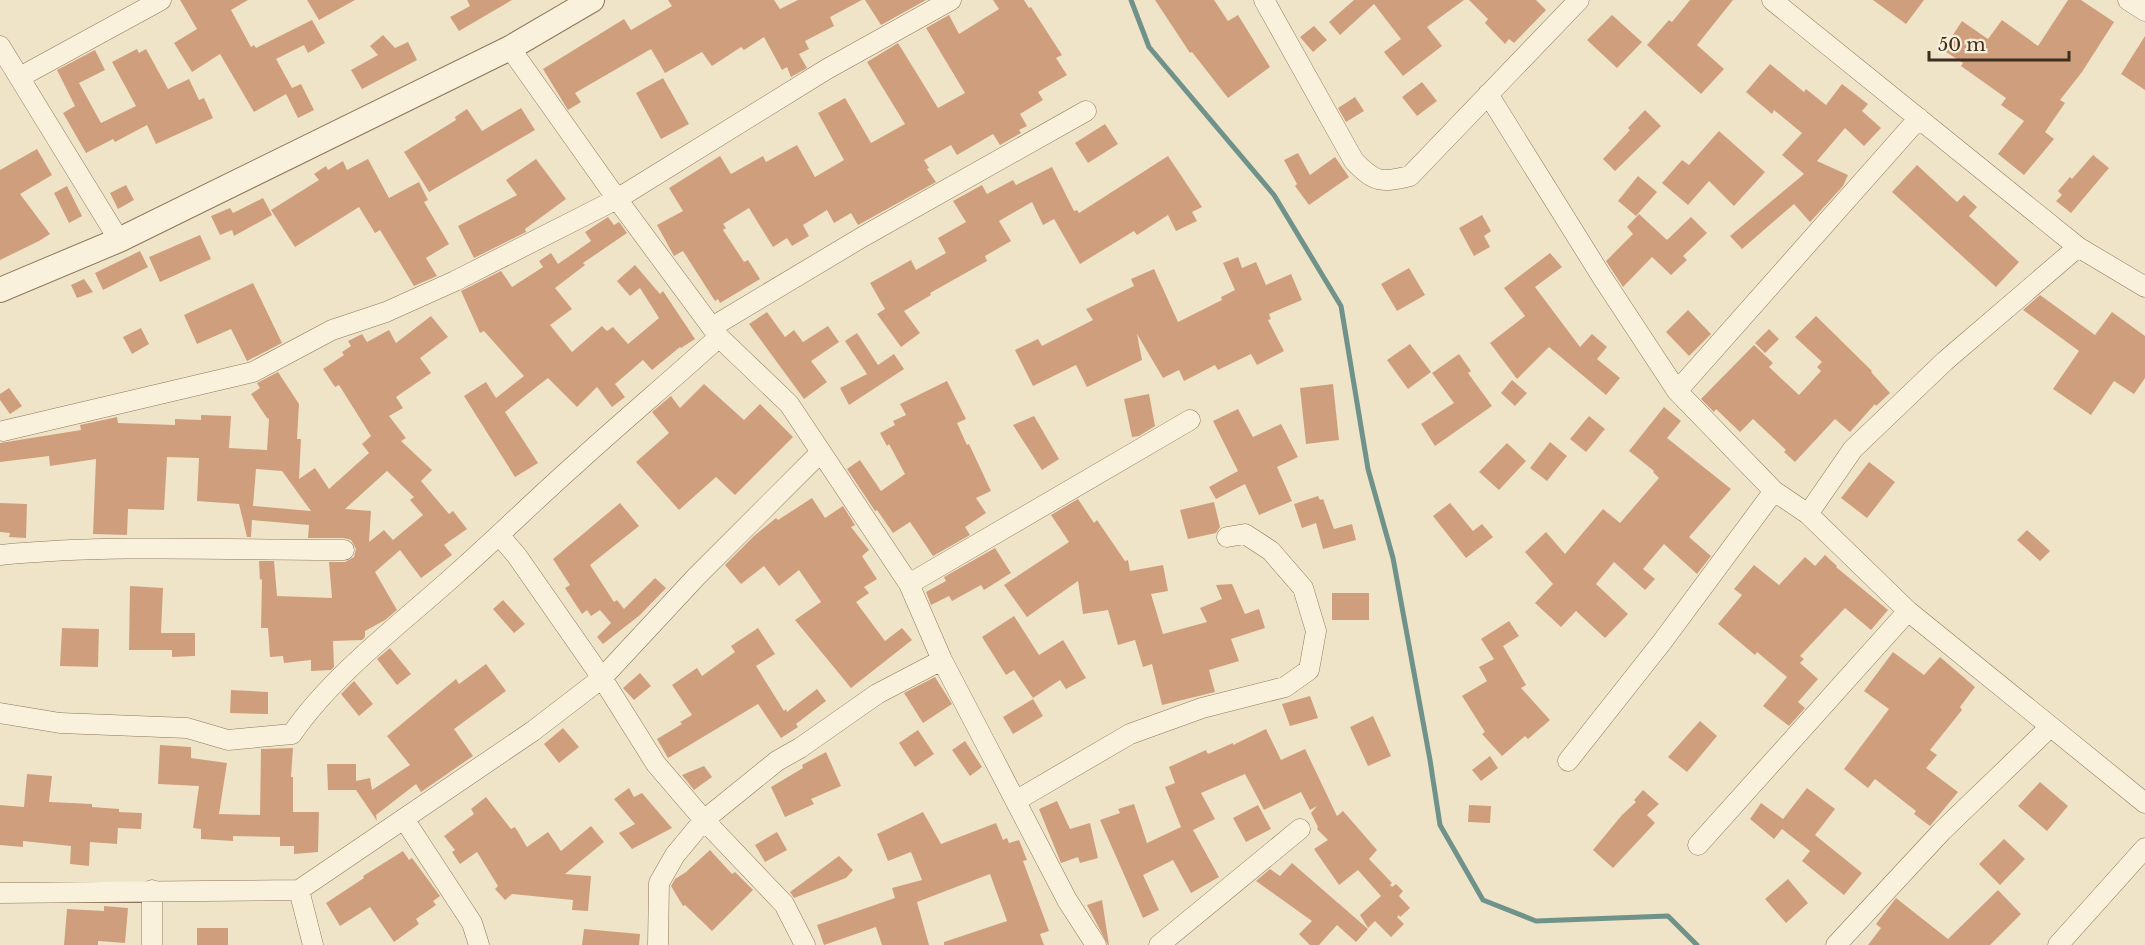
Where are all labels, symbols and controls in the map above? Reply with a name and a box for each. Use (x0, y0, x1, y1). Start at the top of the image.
scale bar (1929, 24, 2068, 62)
text: 50 m (1938, 34, 1986, 56)

